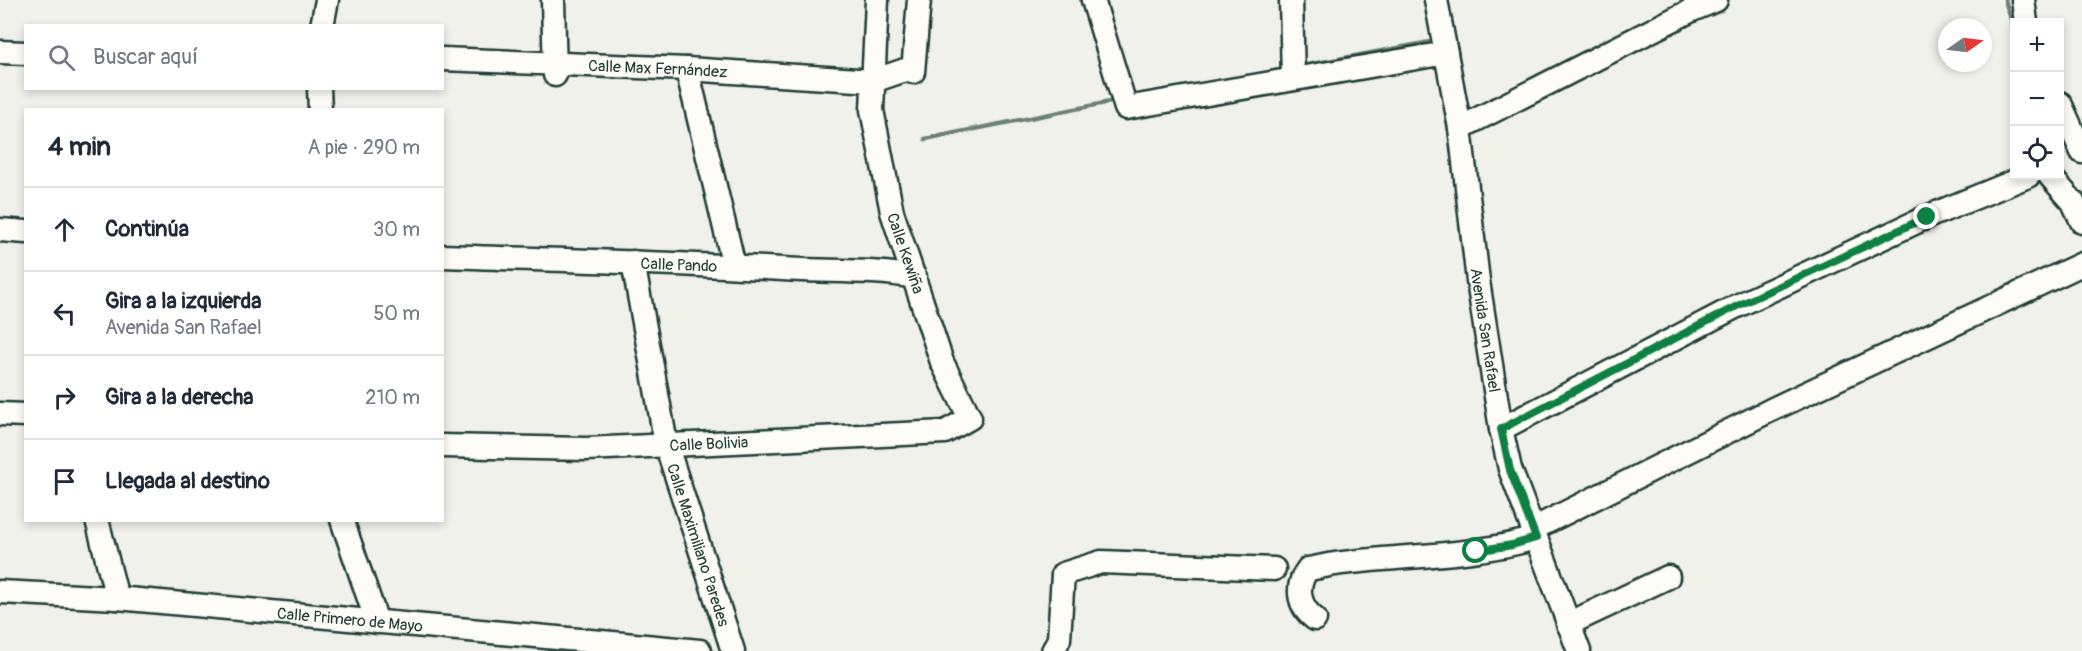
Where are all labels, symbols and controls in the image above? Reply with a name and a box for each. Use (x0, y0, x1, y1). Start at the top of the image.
north arrow (1938, 18, 1992, 72)
map controls (2010, 18, 2064, 180)
button: + (2010, 18, 2064, 72)
search box (24, 24, 444, 90)
icon: search (45, 41, 78, 74)
text: Buscar aquí (93, 43, 198, 71)
street label: Calle Max Fernández (588, 56, 728, 83)
button: − (2010, 72, 2064, 126)
button: locate (2010, 126, 2064, 180)
text: 4 min (48, 131, 111, 163)
text: A pie · 290 m (307, 135, 420, 160)
route end (1913, 203, 1939, 229)
street label: Calle Kewiña (882, 210, 928, 296)
icon: ahead (48, 213, 81, 246)
text: Continúa (105, 215, 189, 243)
text: 30 m (373, 217, 420, 242)
street label: Calle Pando (640, 254, 718, 277)
street label: Avenida San Rafael (1466, 267, 1504, 394)
text: Gira a la izquierda (105, 287, 262, 315)
icon: left (48, 297, 81, 330)
text: 50 m (373, 301, 420, 326)
text: Avenida San Rafael (105, 315, 262, 340)
icon: right (48, 381, 81, 414)
text: Gira a la derecha (105, 383, 253, 411)
text: 210 m (365, 385, 420, 410)
street label: Calle Bolivia (669, 432, 749, 456)
street label: Calle Maximiliano Paredes (662, 461, 733, 629)
icon: arrive (48, 465, 81, 498)
text: Llegada al destino (105, 467, 270, 495)
route start (1462, 537, 1488, 563)
street label: Calle Primero de Mayo (276, 604, 424, 637)

